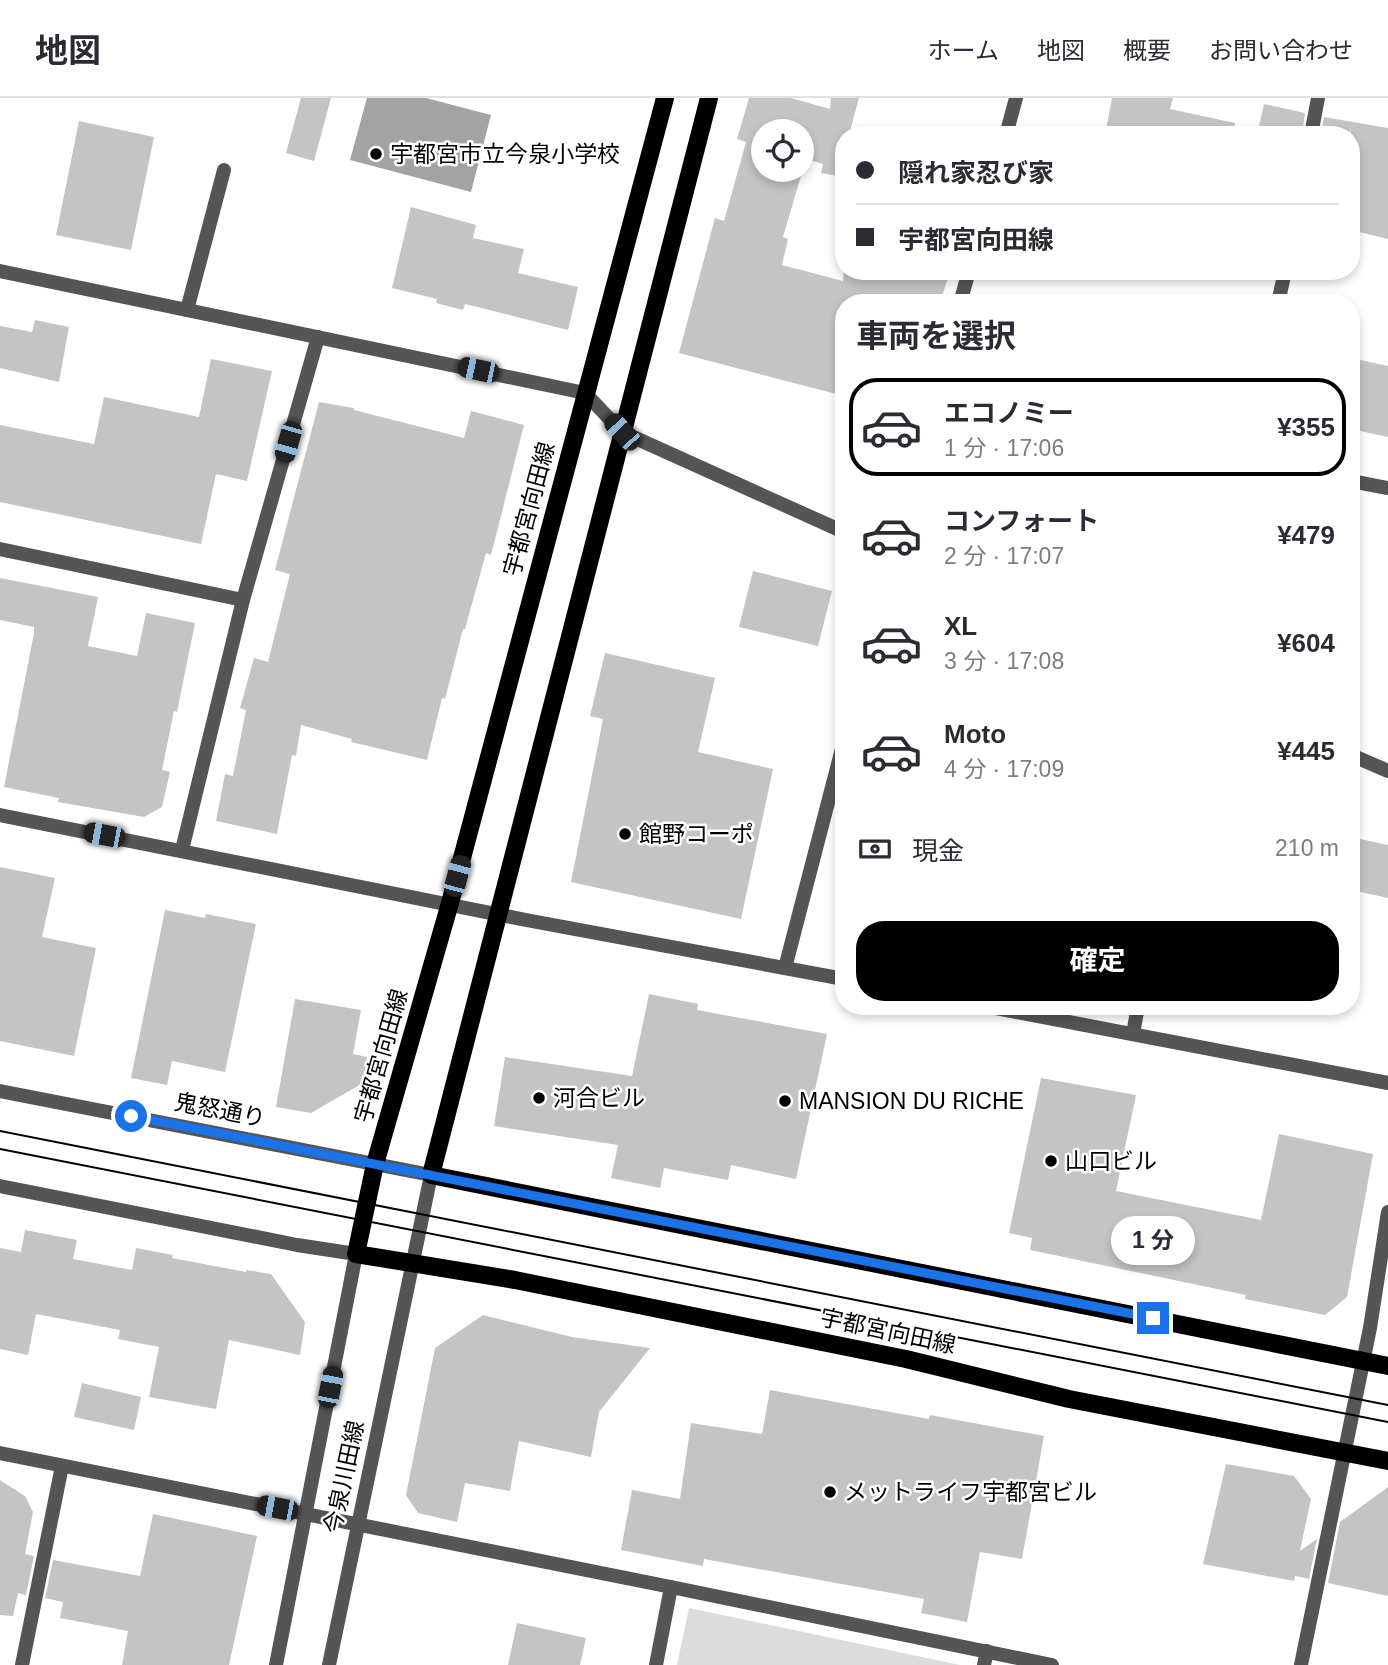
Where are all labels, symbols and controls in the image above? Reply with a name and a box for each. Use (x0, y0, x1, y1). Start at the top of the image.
text: 地図 (35, 32, 101, 69)
text: ホーム (928, 37, 999, 64)
text: 地図 (1037, 37, 1085, 64)
text: 概要 (1123, 37, 1171, 64)
text: お問い合わせ (1209, 37, 1353, 64)
map controls (751, 119, 814, 182)
button: locate (751, 119, 814, 182)
place label: 宇都宮市立今泉小学校 (390, 141, 620, 167)
marker: 宇都宮市立今泉小学校 (368, 146, 384, 162)
text: 隠れ家忍び家 (898, 158, 1054, 188)
text: 宇都宮向田線 (898, 225, 1054, 255)
text: 車両を選択 (856, 318, 1016, 354)
car (456, 355, 501, 385)
icon: car (860, 396, 923, 459)
text: エコノミー (944, 398, 1074, 428)
car (600, 409, 645, 455)
text: ¥355 (1277, 412, 1335, 442)
car (273, 419, 304, 465)
text: 1 分 · 17:06 (944, 435, 1064, 461)
street label: 宇都宮向田線 (499, 439, 559, 579)
icon: car (860, 504, 923, 567)
text: コンフォート (944, 506, 1099, 536)
text: ¥479 (1277, 520, 1335, 550)
text: 2 分 · 17:07 (944, 543, 1064, 569)
text: XL (944, 611, 977, 641)
icon: car (860, 612, 923, 675)
text: ¥604 (1277, 628, 1335, 658)
text: 3 分 · 17:08 (944, 648, 1064, 674)
text: Moto (944, 719, 1006, 749)
icon: car (860, 720, 923, 783)
text: ¥445 (1277, 736, 1335, 766)
text: 4 分 · 17:09 (944, 756, 1064, 782)
car (82, 821, 127, 849)
place label: 館野コーポ (639, 821, 754, 847)
marker: 館野コーポ (617, 826, 633, 842)
icon: cash (856, 830, 894, 868)
text: 210 m (1275, 835, 1339, 861)
text: 現金 (912, 836, 964, 866)
car (442, 853, 473, 899)
button: 確定 (856, 921, 1339, 1001)
street label: 宇都宮向田線 (349, 986, 413, 1126)
place label: 河合ビル (553, 1085, 645, 1111)
street label: 鬼怒通り (172, 1088, 268, 1132)
place label: MANSION DU RICHE (799, 1088, 1024, 1114)
marker: 河合ビル (531, 1090, 547, 1106)
marker: MANSION DU RICHE (777, 1093, 793, 1109)
route start (115, 1100, 147, 1132)
place label: 山口ビル (1065, 1148, 1157, 1174)
marker: 山口ビル (1043, 1153, 1059, 1169)
callout: 1 分 (1111, 1216, 1195, 1266)
text: 1 分 (1132, 1227, 1174, 1253)
route end (1137, 1302, 1169, 1334)
street label: 宇都宮向田線 (818, 1304, 958, 1358)
car (316, 1364, 345, 1410)
street label: 今泉川田線 (319, 1418, 369, 1536)
place label: メットライフ宇都宮ビル (844, 1479, 1097, 1505)
marker: メットライフ宇都宮ビル (822, 1484, 838, 1500)
car (255, 1494, 300, 1522)

